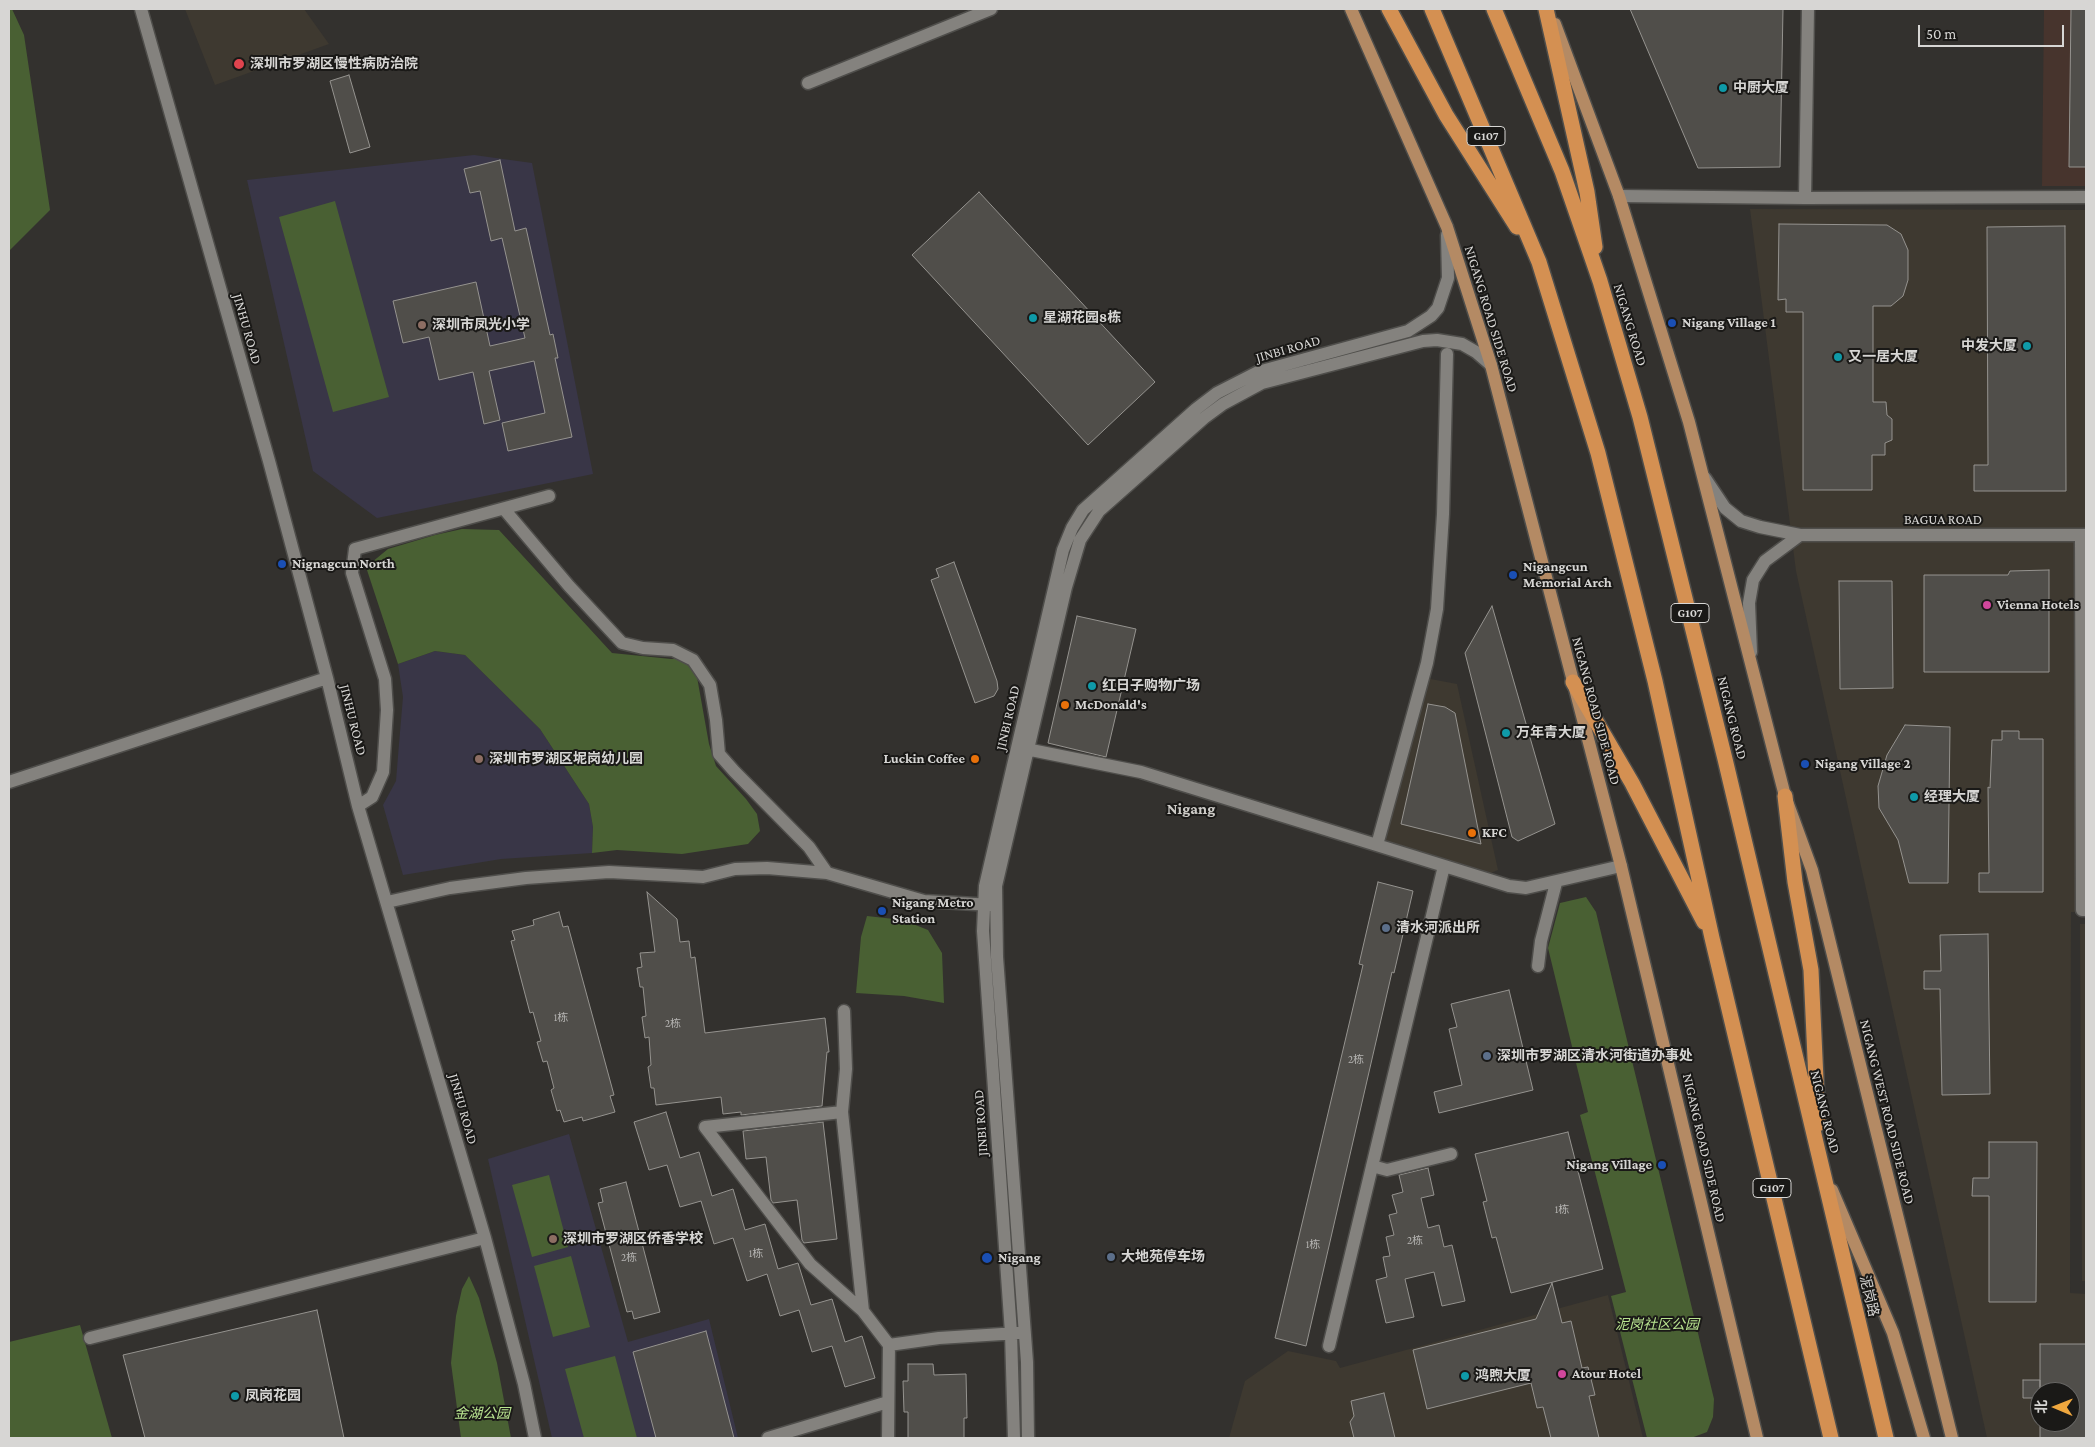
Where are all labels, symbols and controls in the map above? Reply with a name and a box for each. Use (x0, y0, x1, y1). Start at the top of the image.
scale bar (1920, 15, 2066, 47)
text: 50 m (1926, 26, 1956, 42)
place label: 深圳市罗湖区慢性病防治院 (250, 56, 418, 72)
marker: 深圳市罗湖区慢性病防治院 (232, 57, 246, 71)
place label: 中厨大厦 (1733, 80, 1789, 96)
marker: 中厨大厦 (1717, 82, 1729, 94)
road number: G107 (1467, 126, 1505, 146)
street label: NIGANG ROAD SIDE ROAD (1461, 244, 1521, 394)
street label: NIGANG ROAD (1610, 282, 1650, 368)
street label: JINHU ROAD (229, 292, 265, 366)
place label: 星湖花园8栋 (1043, 310, 1121, 326)
marker: 星湖花园8栋 (1027, 312, 1039, 324)
place label: Nigang Village 1 (1682, 315, 1776, 331)
place label: 深圳市凤光小学 (432, 317, 530, 333)
marker: Nigang Village 1 (1666, 317, 1678, 329)
marker: 深圳市凤光小学 (416, 319, 428, 331)
street label: JINBI ROAD (1254, 332, 1322, 366)
place label: 中发大厦 (1961, 338, 2017, 354)
marker: 中发大厦 (2021, 340, 2033, 352)
place label: 又一居大厦 (1848, 349, 1918, 365)
marker: 又一居大厦 (1832, 351, 1844, 363)
street label: BAGUA ROAD (1904, 512, 1982, 528)
place label: Nignagcun North (292, 556, 395, 572)
marker: Nignagcun North (276, 558, 288, 570)
place label: Nigangcun Memorial Arch (1523, 559, 1612, 592)
marker: Nigangcun Memorial Arch (1507, 569, 1519, 581)
place label: Vienna Hotels (1997, 597, 2079, 613)
marker: Vienna Hotels (1981, 599, 1993, 611)
road number: G107 (1671, 604, 1709, 622)
street label: NIGANG ROAD SIDE ROAD (1568, 635, 1624, 787)
street label: NIGANG ROAD (1714, 675, 1750, 761)
place label: 红日子购物广场 (1102, 678, 1200, 694)
marker: 红日子购物广场 (1086, 680, 1098, 692)
street label: JINHU ROAD (336, 683, 370, 757)
street label: JINBI ROAD (992, 684, 1024, 752)
place label: McDonald's (1075, 697, 1147, 713)
marker: McDonald's (1059, 699, 1071, 711)
place label: 万年青大厦 (1516, 725, 1586, 741)
marker: 万年青大厦 (1500, 727, 1512, 739)
place label: 深圳市罗湖区坭岗幼儿园 (489, 751, 643, 767)
place label: Luckin Coffee (883, 751, 965, 767)
marker: 深圳市罗湖区坭岗幼儿园 (473, 753, 485, 765)
marker: Luckin Coffee (969, 753, 981, 765)
place label: Nigang Village 2 (1815, 756, 1911, 772)
marker: Nigang Village 2 (1799, 758, 1811, 770)
place label: 经理大厦 (1924, 789, 1980, 805)
marker: 经理大厦 (1908, 791, 1920, 803)
district label: Nigang (1167, 799, 1215, 819)
place label: KFC (1482, 825, 1507, 841)
marker: KFC (1466, 827, 1478, 839)
place label: Nigang Metro Station (892, 895, 974, 928)
marker: Nigang Metro Station (876, 905, 888, 917)
place label: 清水河派出所 (1396, 920, 1480, 936)
marker: 清水河派出所 (1380, 922, 1392, 934)
house number: 1栋 (554, 1011, 568, 1025)
house number: 2栋 (665, 1017, 681, 1031)
street label: NIGANG WEST ROAD SIDE ROAD (1856, 1018, 1918, 1206)
place label: 深圳市罗湖区清水河街道办事处 (1497, 1048, 1693, 1064)
marker: 深圳市罗湖区清水河街道办事处 (1481, 1050, 1493, 1062)
house number: 2栋 (1348, 1053, 1364, 1067)
street label: NIGANG ROAD (1807, 1069, 1843, 1155)
street label: JINHU ROAD (445, 1072, 481, 1146)
street label: NIGANG ROAD SIDE ROAD (1679, 1072, 1729, 1224)
street label: JINBI ROAD (970, 1089, 992, 1157)
place label: Nigang Village (1566, 1157, 1652, 1173)
marker: Nigang Village (1656, 1159, 1668, 1171)
road number: G107 (1753, 1178, 1791, 1198)
house number: 1栋 (1555, 1203, 1569, 1217)
place label: 深圳市罗湖区侨香学校 (563, 1231, 703, 1247)
marker: 深圳市罗湖区侨香学校 (547, 1233, 559, 1245)
house number: 2栋 (1407, 1234, 1423, 1248)
house number: 1栋 (1306, 1238, 1320, 1252)
house number: 1栋 (749, 1247, 763, 1261)
place label: 大地苑停车场 (1121, 1249, 1205, 1265)
place label: Nigang (998, 1250, 1041, 1266)
house number: 2栋 (621, 1251, 637, 1265)
marker: Nigang (980, 1251, 994, 1265)
marker: 大地苑停车场 (1105, 1251, 1117, 1263)
street label: 泥岗路 (1856, 1274, 1882, 1318)
park label: 泥岗社区公园 (1615, 1317, 1699, 1333)
place label: Atour Hotel (1572, 1366, 1641, 1382)
place label: 鸿煦大厦 (1475, 1368, 1531, 1384)
marker: Atour Hotel (1556, 1368, 1568, 1380)
marker: 鸿煦大厦 (1459, 1370, 1471, 1382)
north arrow (2030, 1382, 2080, 1432)
place label: 凤岗花园 (245, 1388, 301, 1404)
marker: 凤岗花园 (229, 1390, 241, 1402)
text: 北 (2033, 1400, 2049, 1414)
park label: 金湖公园 (454, 1406, 510, 1422)

